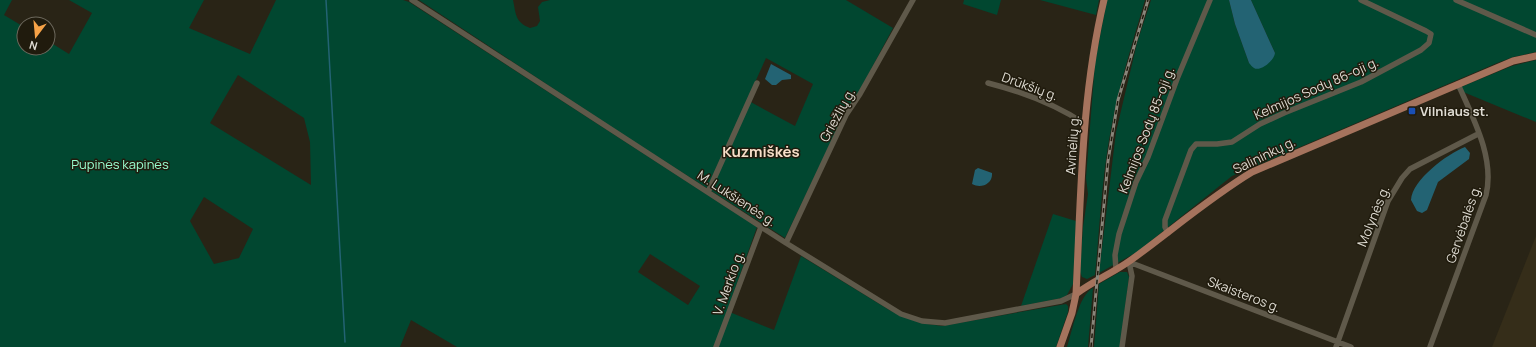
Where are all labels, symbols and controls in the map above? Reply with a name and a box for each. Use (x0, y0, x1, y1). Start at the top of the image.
north arrow (16, 16, 56, 56)
text: N (27, 38, 39, 54)
street label: Kelmijos Sodų 86-oji g. (1251, 52, 1381, 124)
street label: Kelmijos Sodų 85-oji g. (1114, 64, 1178, 196)
street label: Drūkšių g. (999, 68, 1061, 104)
street label: Griežlių g. (815, 85, 859, 145)
place label: Vilniaus st. (1420, 102, 1489, 120)
marker: Vilniaus st. (1407, 106, 1417, 116)
street label: Avinėlių g. (1061, 114, 1083, 176)
street label: Salininkų g. (1230, 132, 1298, 178)
district label: Kuzmiškės (722, 141, 800, 162)
park label: Pupinės kapinės (71, 155, 169, 173)
street label: M. Lukšienės g. (694, 166, 780, 230)
street label: Gervėbalės g. (1441, 182, 1485, 266)
street label: Molynės g. (1353, 183, 1393, 249)
street label: V. Merkio g. (708, 248, 748, 318)
street label: Skaisteros g. (1205, 272, 1283, 316)

